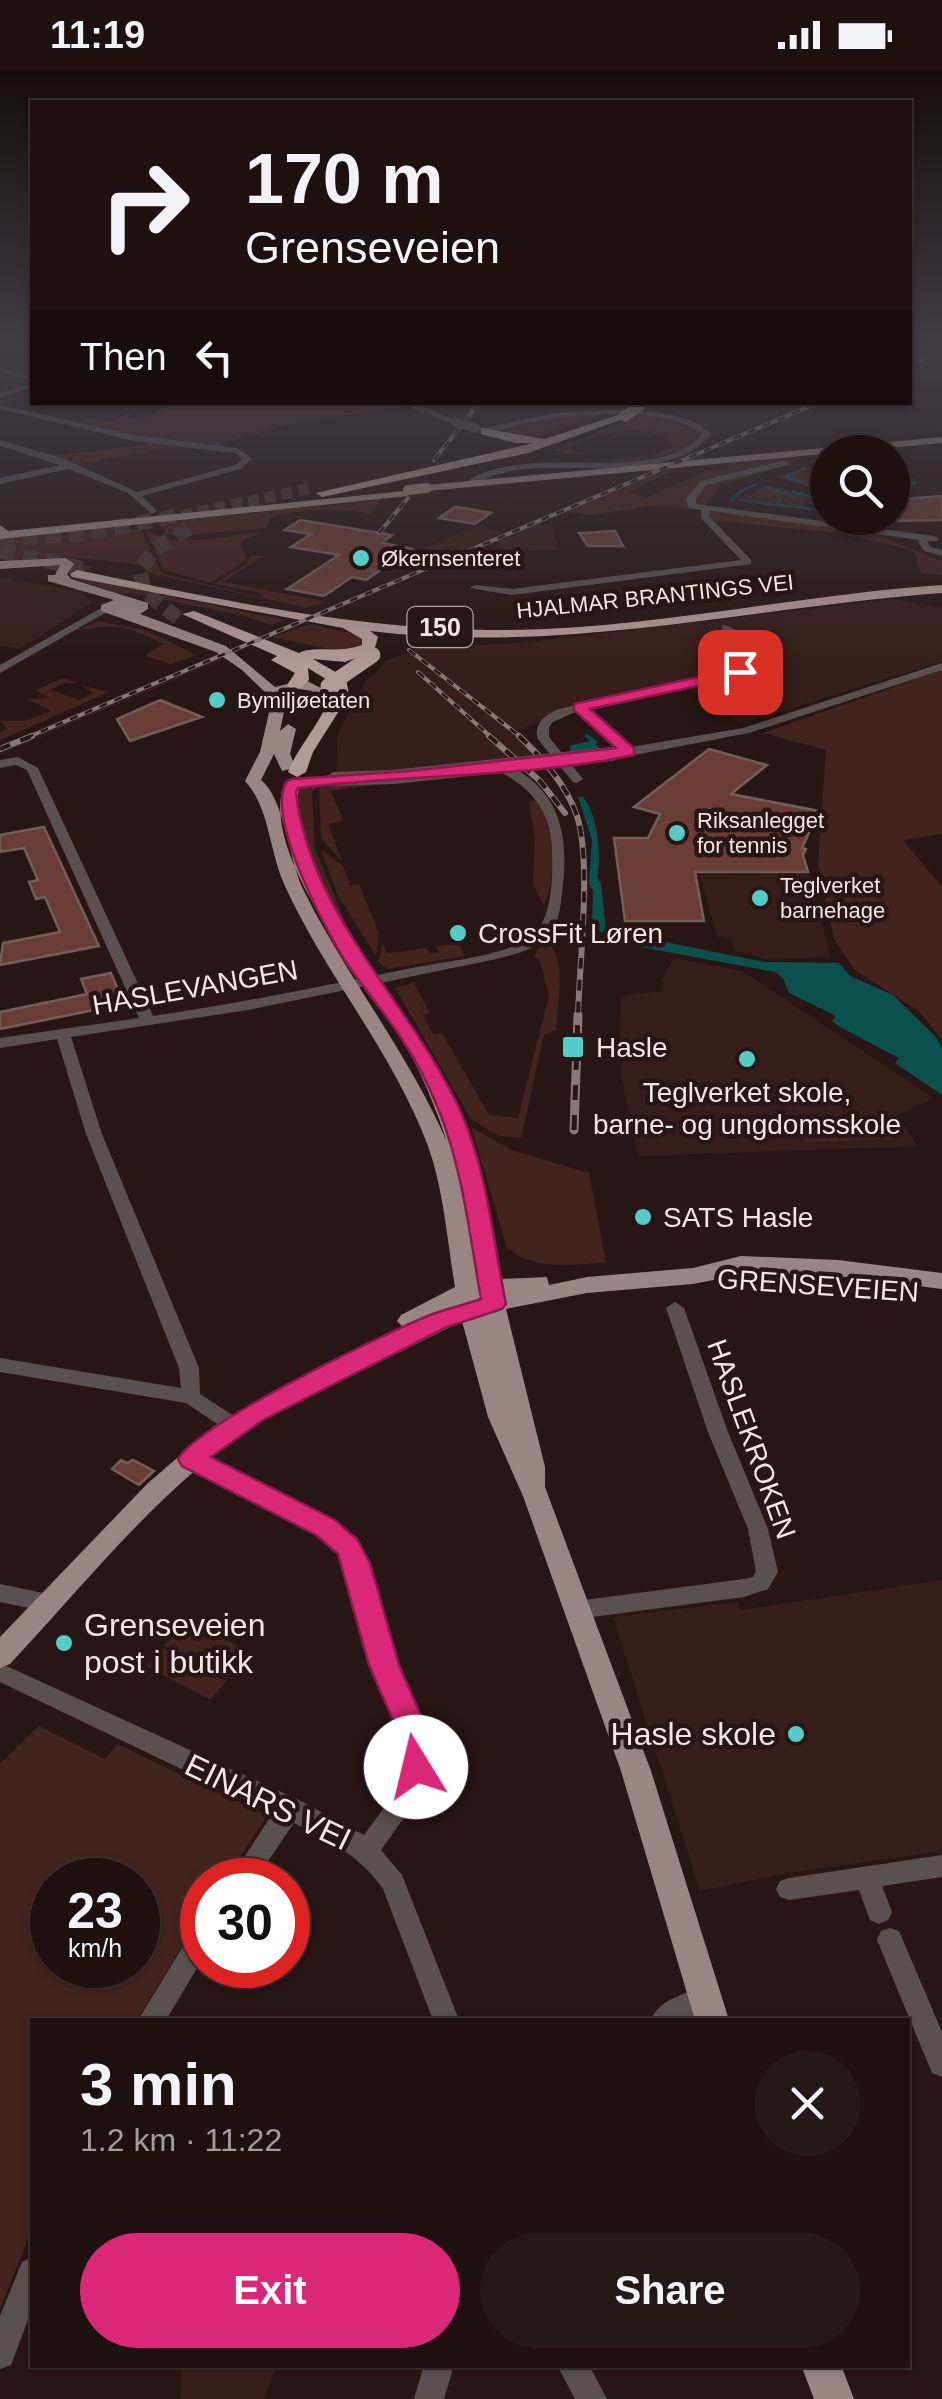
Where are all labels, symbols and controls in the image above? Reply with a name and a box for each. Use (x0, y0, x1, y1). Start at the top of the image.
text: 11:19 (50, 14, 145, 56)
icon: right (80, 140, 210, 270)
text: 170 m (245, 140, 443, 218)
text: Grenseveien (245, 222, 500, 273)
icon: left (187, 330, 242, 385)
text: Then (80, 336, 167, 378)
map controls (810, 435, 910, 535)
button: search (810, 435, 910, 535)
place label: Økernsenteret (381, 546, 520, 571)
marker: Økernsenteret (350, 547, 372, 569)
street label: HJALMAR BRANTINGS VEI (515, 569, 795, 623)
road number: 150 (408, 607, 472, 647)
pin (698, 630, 783, 715)
icon: arrive (713, 645, 768, 700)
place label: Bymiljøetaten (237, 688, 370, 713)
marker: Bymiljøetaten (206, 689, 228, 711)
place label: Riksanlegget for tennis (697, 808, 824, 858)
marker: Riksanlegget for tennis (666, 822, 688, 844)
place label: Teglverket barnehage (780, 873, 885, 923)
marker: Teglverket barnehage (749, 887, 771, 909)
place label: CrossFit Løren (478, 918, 663, 949)
marker: CrossFit Løren (447, 922, 469, 944)
street label: HASLEVANGEN (90, 954, 300, 1021)
place label: Hasle (596, 1032, 668, 1063)
marker: Hasle (560, 1034, 586, 1060)
marker: Teglverket skole, barne- og ungdomsskole (736, 1048, 758, 1070)
place label: Teglverket skole, barne- og ungdomsskole (593, 1077, 901, 1140)
place label: SATS Hasle (663, 1202, 813, 1233)
marker: SATS Hasle (632, 1206, 654, 1228)
street label: GRENSEVEIEN (716, 1263, 920, 1308)
street label: HASLEKROKEN (701, 1335, 802, 1543)
place label: Grenseveien post i butikk (84, 1607, 265, 1680)
marker: Grenseveien post i butikk (53, 1632, 75, 1654)
position arrow (364, 1715, 468, 1819)
place label: Hasle skole (611, 1716, 776, 1752)
marker: Hasle skole (785, 1723, 807, 1745)
street label: EINARS VEI (179, 1746, 357, 1858)
speed limit sign: 30 (180, 1858, 310, 1988)
text: 23 (67, 1883, 123, 1939)
text: km/h (68, 1934, 122, 1962)
text: 3 min (80, 2051, 237, 2118)
button: close (755, 2051, 860, 2156)
text: 1.2 km · 11:22 (80, 2122, 282, 2158)
button: Exit (80, 2233, 460, 2348)
button: Share (480, 2233, 860, 2348)

